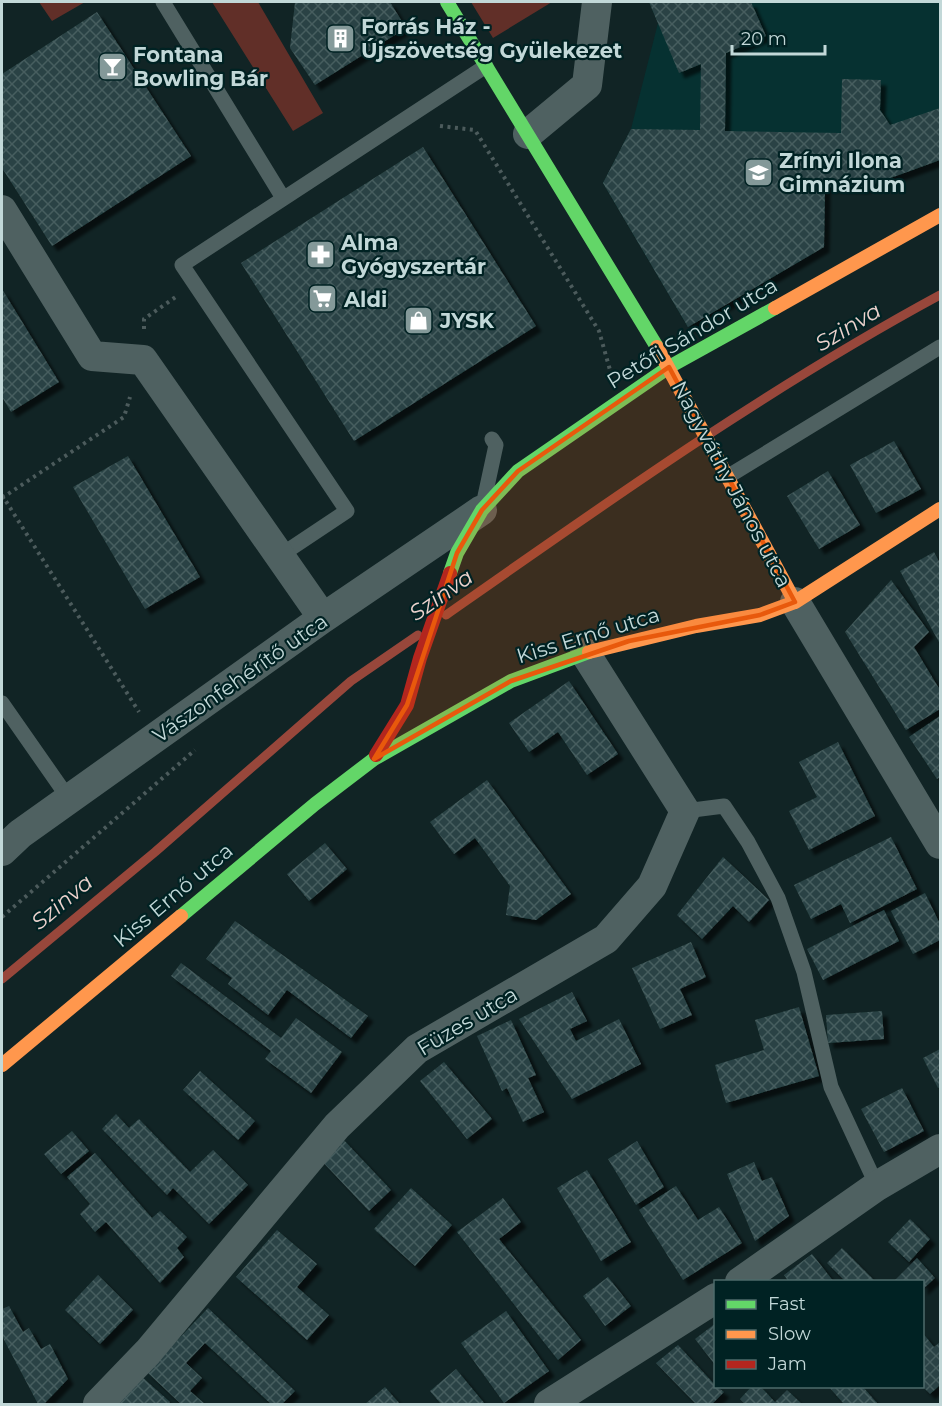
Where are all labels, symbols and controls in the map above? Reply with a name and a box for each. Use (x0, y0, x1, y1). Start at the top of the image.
place label: Forrás Ház - Újszövetség Gyülekezet (361, 14, 622, 63)
scale bar (732, 18, 825, 56)
building icon: Forrás Ház - Újszövetség Gyülekezet (324, 22, 356, 54)
text: 20 m (741, 28, 787, 50)
place label: Fontana Bowling Bár (133, 42, 268, 91)
bar icon: Fontana Bowling Bár (96, 50, 128, 82)
place label: Zrínyi Ilona Gimnázium (779, 148, 905, 197)
school or university icon: Zrínyi Ilona Gimnázium (742, 156, 774, 188)
place label: Alma Gyógyszertár (340, 230, 486, 279)
pharmacy icon: Alma Gyógyszertár (304, 238, 336, 270)
street label: Petőfi Sándor utca (602, 272, 782, 394)
supermarket icon: Aldi (307, 283, 339, 315)
place label: Aldi (343, 287, 387, 312)
water label: Szinva (810, 297, 886, 357)
shop icon: JYSK (403, 304, 435, 336)
place label: JYSK (439, 308, 494, 333)
street label: Nagyváthy János utca (667, 377, 797, 591)
water label: Szinva (404, 563, 478, 627)
street label: Kiss Ernő utca (513, 601, 663, 669)
street label: Vászonfehérítő utca (148, 608, 332, 748)
street label: Kiss Ernő utca (108, 838, 238, 952)
water label: Szinva (26, 869, 98, 935)
street label: Füzes utca (412, 981, 522, 1061)
legend (714, 1280, 924, 1388)
text: Fast (768, 1293, 806, 1315)
text: Slow (768, 1323, 811, 1345)
text: Jam (767, 1353, 807, 1375)

